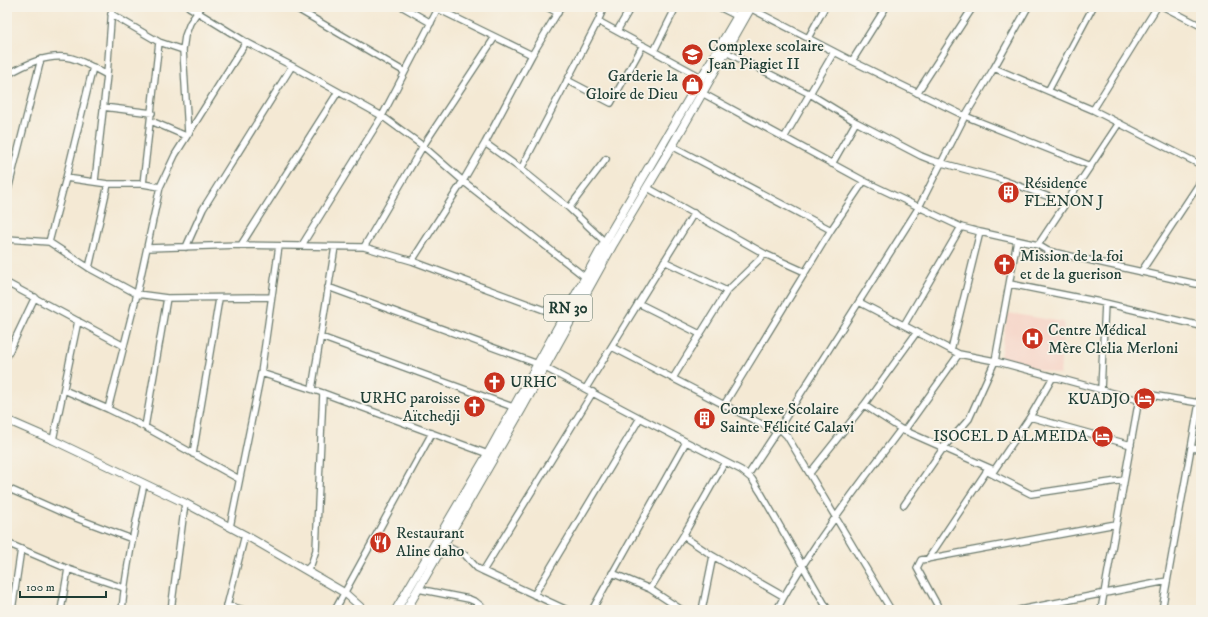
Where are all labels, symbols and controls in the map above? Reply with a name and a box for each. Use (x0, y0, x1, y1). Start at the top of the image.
place label: Complexe scolaire Jean Piagiet II (706, 36, 824, 74)
school or university icon: Complexe scolaire Jean Piagiet II (680, 42, 706, 68)
place label: Garderie la Gloire de Dieu (586, 66, 678, 104)
shop icon: Garderie la Gloire de Dieu (680, 72, 706, 98)
place label: Résidence FLENON J (1024, 173, 1104, 211)
building icon: Résidence FLENON J (996, 179, 1022, 205)
place label: Mission de la foi et de la guerison (1020, 246, 1123, 284)
church icon: Mission de la foi et de la guerison (992, 252, 1018, 278)
road number: RN 30 (544, 295, 592, 321)
place label: Centre Médical Mère Clelia Merloni (1048, 320, 1178, 358)
hospital icon: Centre Médical Mère Clelia Merloni (1020, 326, 1046, 352)
church icon: URHC (481, 369, 507, 395)
place label: URHC (510, 372, 557, 392)
hotel icon: KUADJO (1132, 386, 1158, 412)
place label: URHC paroisse Aïtchedji (360, 388, 460, 426)
place label: KUADJO (1068, 389, 1130, 409)
church icon: URHC paroisse Aïtchedji (462, 394, 488, 420)
place label: Complexe Scolaire Sainte Félicité Calavi (720, 399, 854, 437)
building icon: Complexe Scolaire Sainte Félicité Calavi (691, 405, 717, 431)
hotel icon: ISOCEL D ALMEIDA (1090, 423, 1116, 449)
place label: ISOCEL D ALMEIDA (933, 426, 1089, 446)
place label: Restaurant Aline daho (396, 523, 465, 561)
restaurant icon: Restaurant Aline daho (367, 529, 393, 555)
scale bar (20, 573, 106, 599)
text: 100 m (26, 580, 55, 595)

